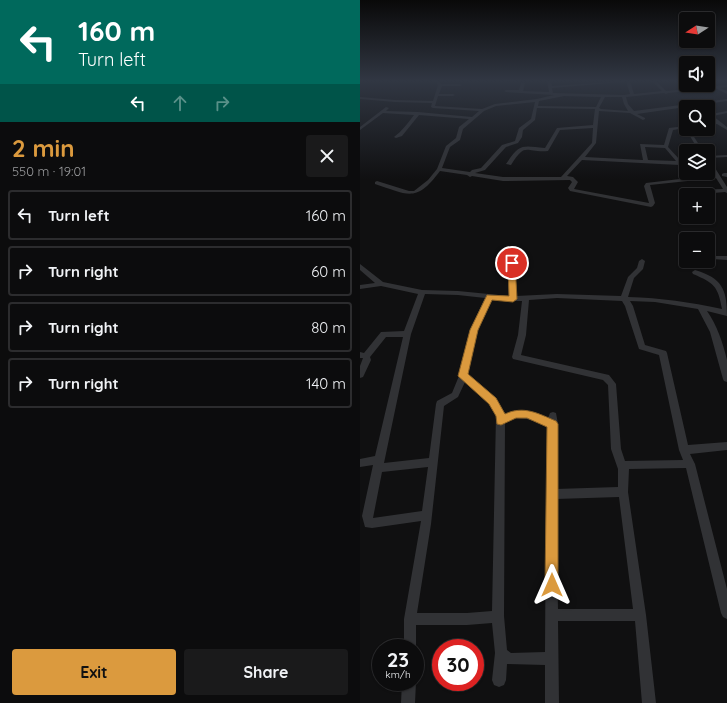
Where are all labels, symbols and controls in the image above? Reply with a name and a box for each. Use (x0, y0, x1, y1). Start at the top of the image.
north arrow (679, 12, 715, 48)
map controls (679, 12, 715, 268)
text: 160 m (78, 13, 155, 48)
icon: left (12, 16, 64, 68)
text: Turn left (78, 48, 146, 71)
button: sound (679, 56, 715, 92)
icon: left (127, 92, 149, 114)
icon: ahead (169, 92, 191, 114)
icon: right (211, 92, 233, 114)
button: search (679, 100, 715, 136)
text: 2 min (12, 133, 74, 163)
button: close (306, 135, 348, 177)
button: layers (679, 144, 715, 180)
text: 550 m · 19:01 (12, 163, 86, 179)
button: + (679, 188, 715, 224)
icon: left (14, 204, 36, 226)
text: Turn left (48, 206, 110, 225)
text: 160 m (306, 206, 346, 225)
button: − (679, 232, 715, 268)
pin (495, 246, 529, 280)
icon: arrive (501, 252, 523, 274)
icon: right (14, 260, 36, 282)
text: Turn right (48, 262, 119, 281)
text: 60 m (311, 262, 346, 281)
icon: right (14, 316, 36, 338)
text: Turn right (48, 318, 119, 337)
text: 80 m (311, 318, 346, 337)
icon: right (14, 372, 36, 394)
text: Turn right (48, 374, 119, 393)
text: 140 m (306, 374, 346, 393)
position arrow (531, 564, 573, 606)
speed limit sign: 30 (432, 639, 484, 691)
text: 23 (387, 647, 409, 672)
button: Exit (12, 649, 176, 695)
button: Share (184, 649, 348, 695)
text: km/h (385, 668, 411, 681)

